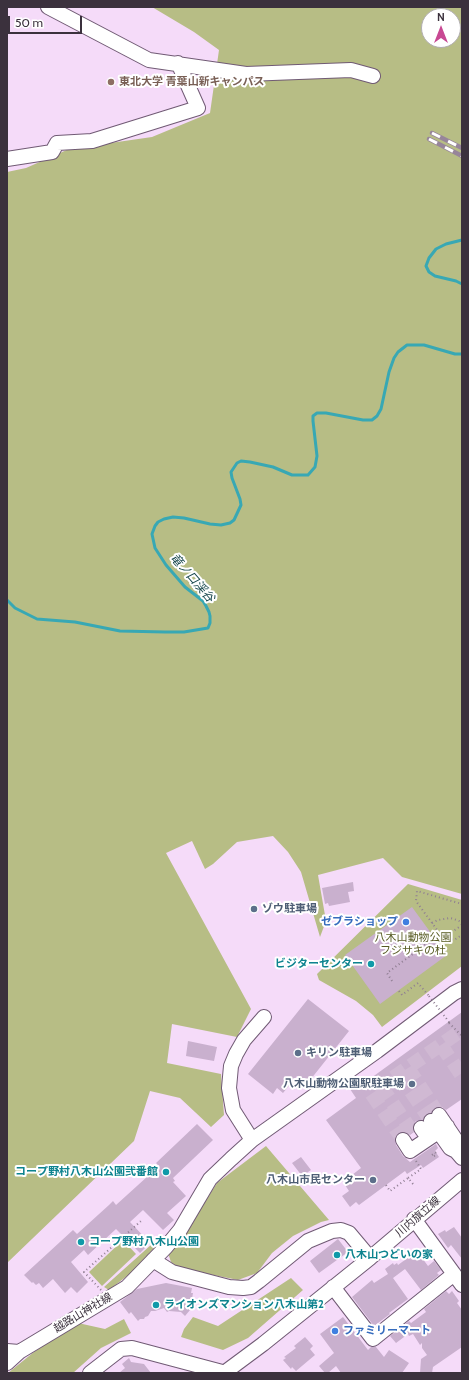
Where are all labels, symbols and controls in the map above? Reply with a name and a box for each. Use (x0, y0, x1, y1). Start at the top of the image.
scale bar (10, 8, 84, 34)
north arrow (421, 8, 461, 48)
text: N (437, 10, 445, 24)
text: 50 m (15, 15, 43, 30)
place label: 東北大学 青葉山新キャンパス (119, 75, 264, 89)
marker: 東北大学 青葉山新キャンパス (106, 77, 116, 87)
water label: 竜ノ口渓谷 (167, 551, 217, 605)
place label: ゾウ駐車場 (262, 902, 317, 916)
marker: ゾウ駐車場 (249, 904, 259, 914)
place label: ゼブラショップ (321, 915, 398, 929)
marker: ゼブラショップ (401, 917, 411, 927)
park label: 八木山動物公園 フジサキの杜 (375, 931, 451, 957)
place label: ビジターセンター (275, 957, 363, 971)
marker: ビジターセンター (366, 959, 376, 969)
place label: キリン駐車場 (306, 1046, 372, 1060)
marker: キリン駐車場 (293, 1048, 303, 1058)
place label: 八木山動物公園駅駐車場 (283, 1077, 404, 1091)
marker: 八木山動物公園駅駐車場 (407, 1079, 417, 1089)
place label: コープ野村八木山公園弐番館 (15, 1165, 158, 1179)
marker: コープ野村八木山公園弐番館 (161, 1167, 171, 1177)
place label: 八木山市民センター (266, 1173, 365, 1187)
marker: 八木山市民センター (368, 1175, 378, 1185)
street label: 川内旗立線 (393, 1194, 443, 1240)
place label: コープ野村八木山公園 (89, 1235, 199, 1249)
marker: コープ野村八木山公園 (76, 1237, 86, 1247)
place label: 八木山つどいの家 (345, 1248, 433, 1262)
marker: 八木山つどいの家 (332, 1250, 342, 1260)
street label: 越路山神社線 (51, 1290, 115, 1336)
place label: ライオンズマンション八木山第2 (164, 1298, 324, 1312)
marker: ライオンズマンション八木山第2 (151, 1300, 161, 1310)
place label: ファミリーマート (343, 1324, 431, 1338)
marker: ファミリーマート (330, 1326, 340, 1336)

